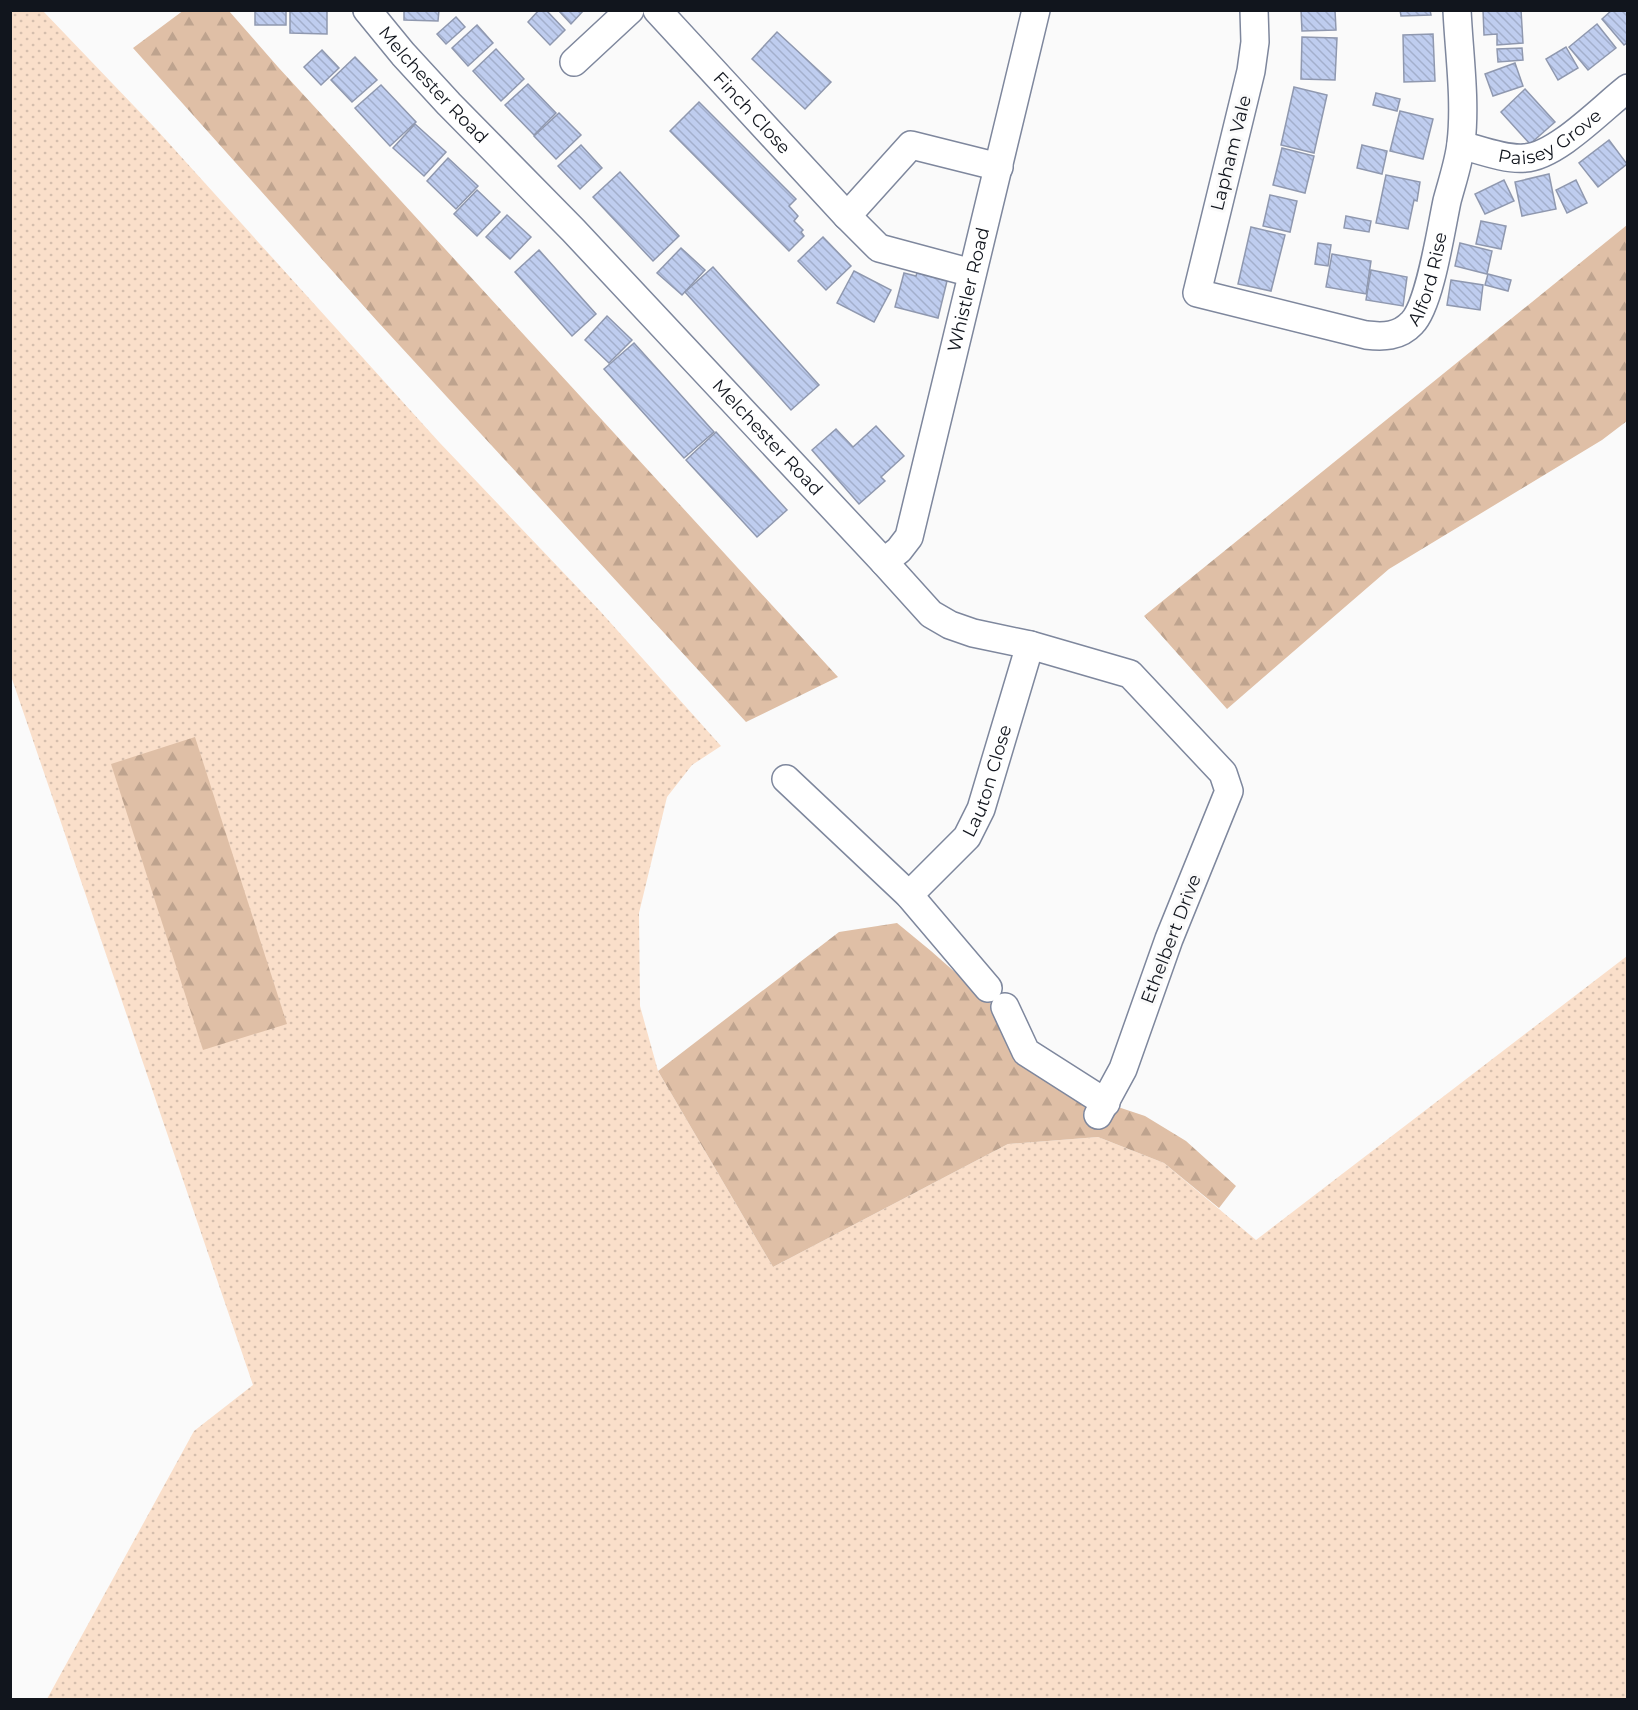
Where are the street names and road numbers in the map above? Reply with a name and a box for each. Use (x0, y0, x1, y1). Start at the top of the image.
street label: Melchester Road (374, 22, 493, 148)
street label: Finch Close (709, 67, 795, 159)
street label: Lapham Vale (1206, 93, 1256, 213)
street label: Paisey Grove (1496, 105, 1606, 169)
street label: Whistler Road (943, 225, 994, 354)
street label: Alford Rise (1403, 230, 1452, 330)
street label: Melchester Road (708, 375, 827, 500)
street label: Lauton Close (958, 722, 1017, 841)
street label: Ethelbert Drive (1136, 871, 1206, 1007)

